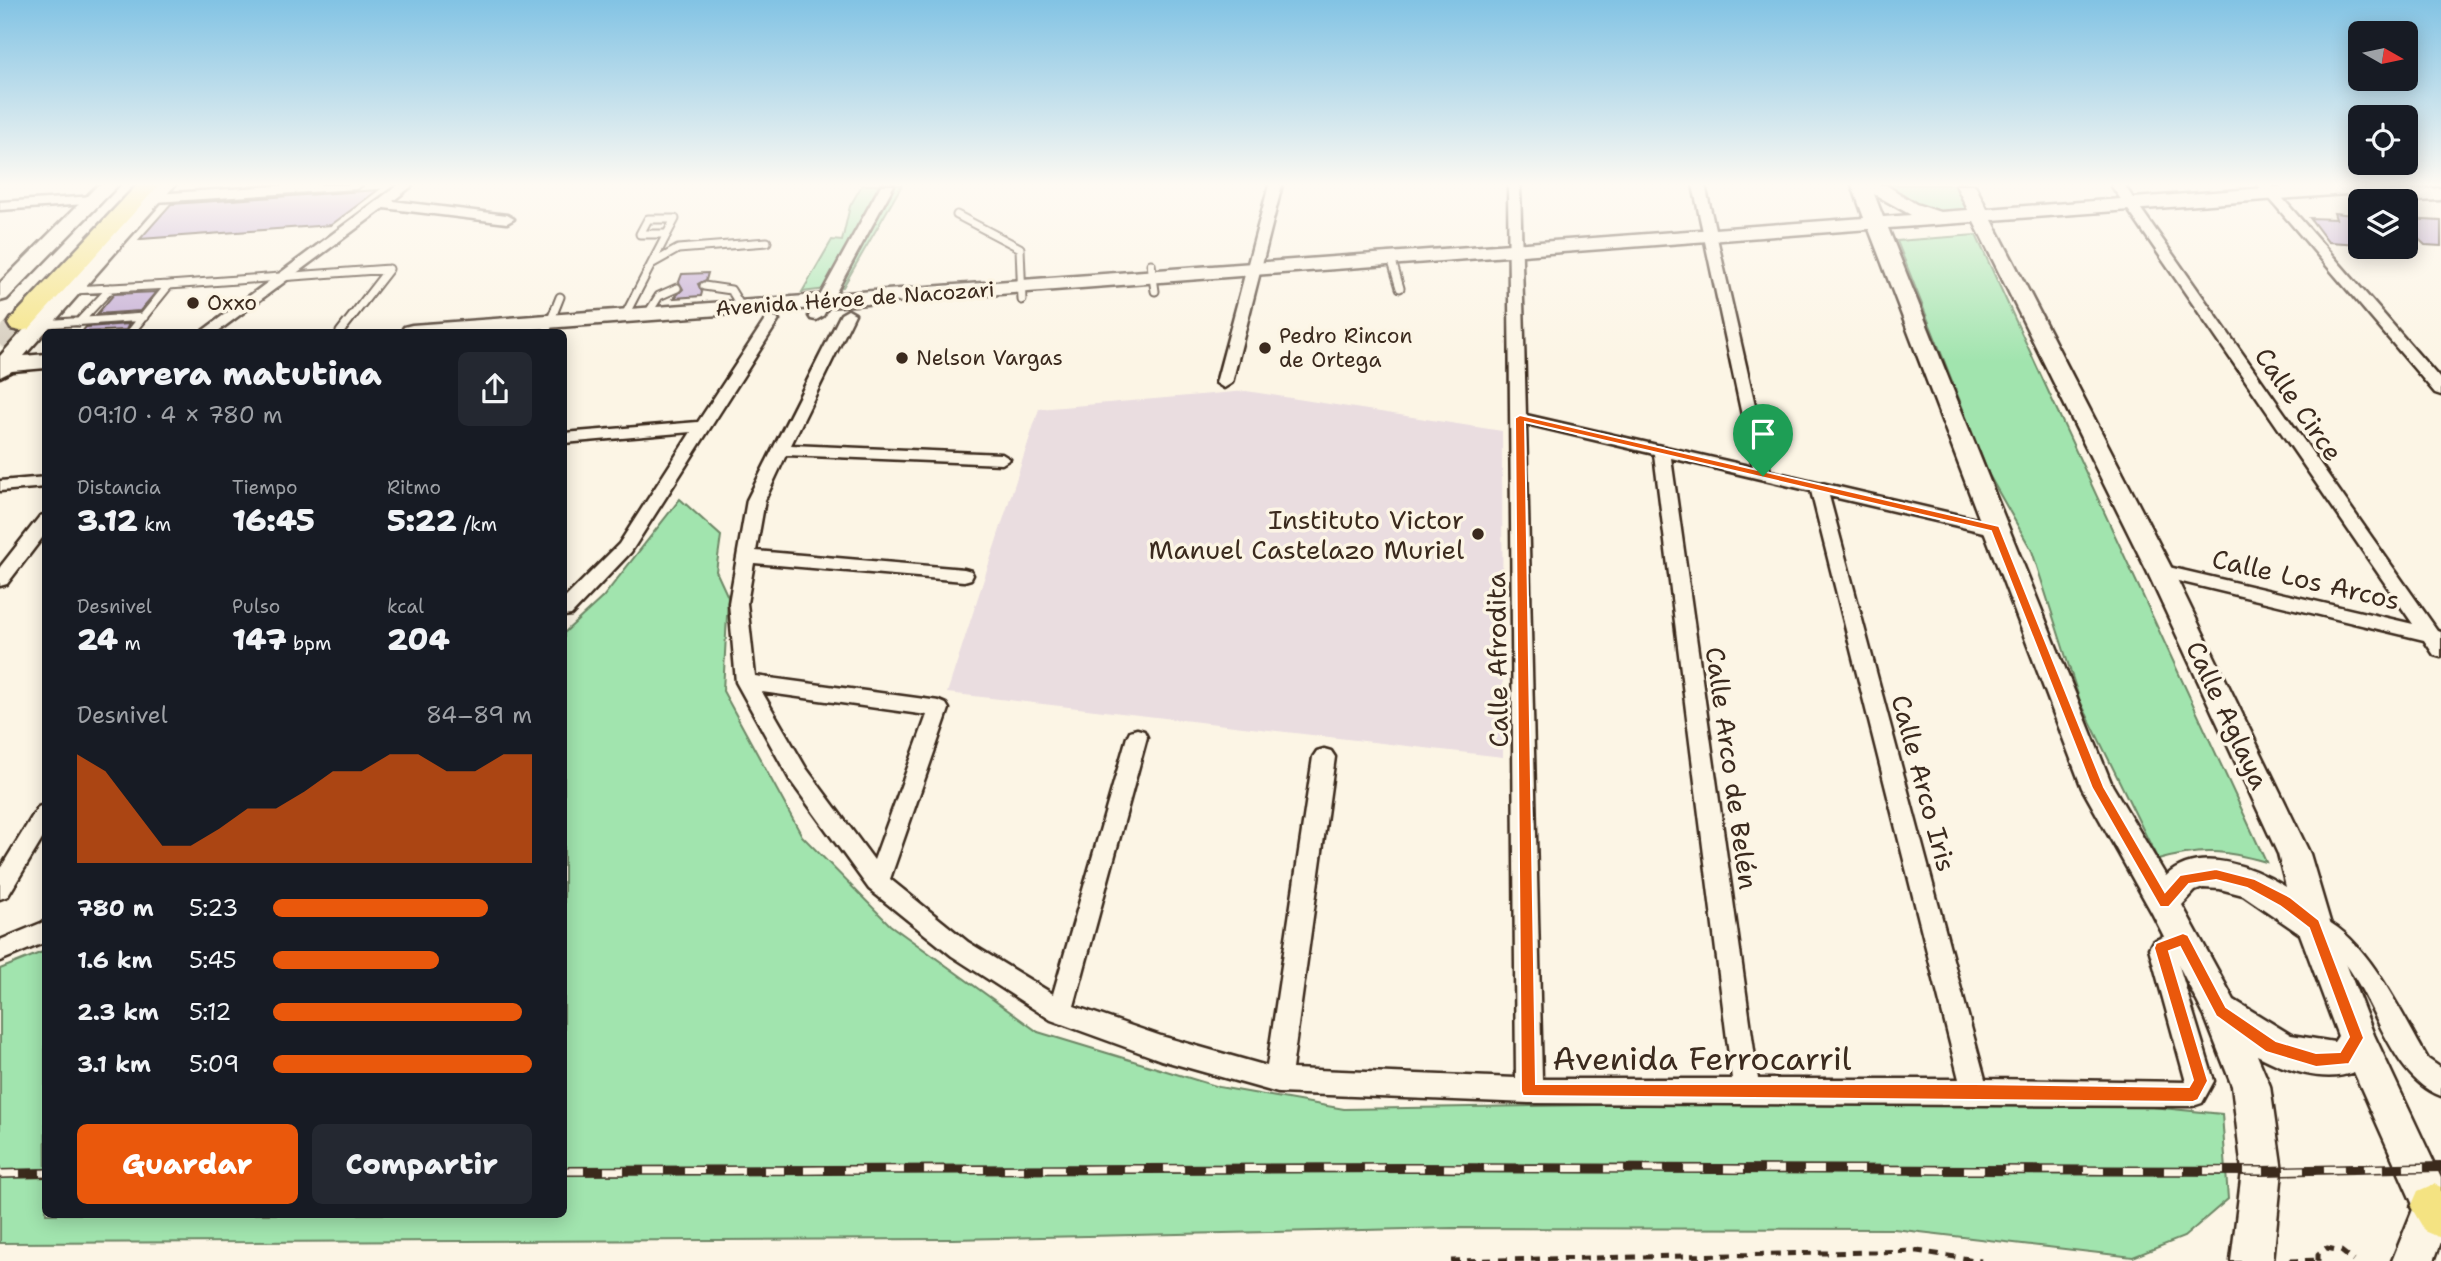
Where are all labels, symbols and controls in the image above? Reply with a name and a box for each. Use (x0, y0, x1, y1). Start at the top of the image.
north arrow (2348, 21, 2418, 91)
map controls (2348, 21, 2418, 259)
button: locate (2348, 105, 2418, 175)
button: layers (2348, 189, 2418, 259)
street label: Avenida Héroe de Nacozari (714, 275, 996, 323)
place label: Oxxo (207, 289, 257, 317)
marker: Oxxo (185, 295, 201, 311)
place label: Pedro Rincon de Ortega (1279, 322, 1412, 374)
marker: Pedro Rincon de Ortega (1257, 340, 1273, 356)
street label: Calle Circe (2247, 340, 2351, 468)
place label: Nelson Vargas (916, 344, 1063, 372)
marker: Nelson Vargas (894, 350, 910, 366)
text: Carrera matutina (77, 352, 382, 395)
button: share (458, 352, 532, 426)
text: 09:10 · 4 × 780 m (77, 400, 282, 430)
pin (1733, 404, 1793, 476)
icon: arrive (1744, 415, 1782, 453)
text: Distancia (77, 475, 161, 500)
text: Tiempo (232, 475, 298, 500)
text: Ritmo (387, 475, 441, 500)
text: 3.12 (77, 500, 138, 541)
text: 16:45 (232, 500, 315, 541)
text: 5:22 (387, 500, 457, 541)
place label: Instituto Victor Manuel Castelazo Muriel (1148, 502, 1464, 567)
text: km (138, 512, 171, 537)
text: /km (457, 512, 497, 537)
marker: Instituto Victor Manuel Castelazo Muriel (1470, 526, 1486, 542)
street label: Calle Los Arcos (2209, 540, 2403, 618)
street label: Calle Afrodita (1478, 572, 1516, 748)
text: Desnivel (77, 594, 152, 619)
text: Pulso (232, 594, 280, 619)
text: kcal (387, 594, 424, 619)
text: 24 (77, 619, 118, 660)
text: 147 (232, 619, 287, 660)
text: 204 (387, 619, 450, 660)
text: m (118, 631, 141, 656)
text: bpm (287, 631, 331, 656)
street label: Calle Aglaya (2178, 635, 2278, 795)
street label: Calle Arco de Belén (1698, 644, 1766, 892)
street label: Calle Arco Iris (1884, 691, 1964, 875)
text: Desnivel (77, 700, 168, 730)
text: 84–89 m (426, 700, 532, 730)
text: 780 m (77, 893, 154, 923)
text: 5:23 (189, 893, 238, 923)
text: 1.6 km (77, 945, 152, 975)
text: 5:45 (189, 945, 237, 975)
text: 2.3 km (77, 997, 159, 1027)
text: 5:12 (189, 997, 231, 1027)
street label: Avenida Ferrocarril (1553, 1037, 1852, 1080)
text: 3.1 km (77, 1049, 151, 1079)
text: 5:09 (189, 1049, 239, 1079)
button: Guardar (77, 1124, 298, 1204)
button: Compartir (312, 1124, 532, 1204)

